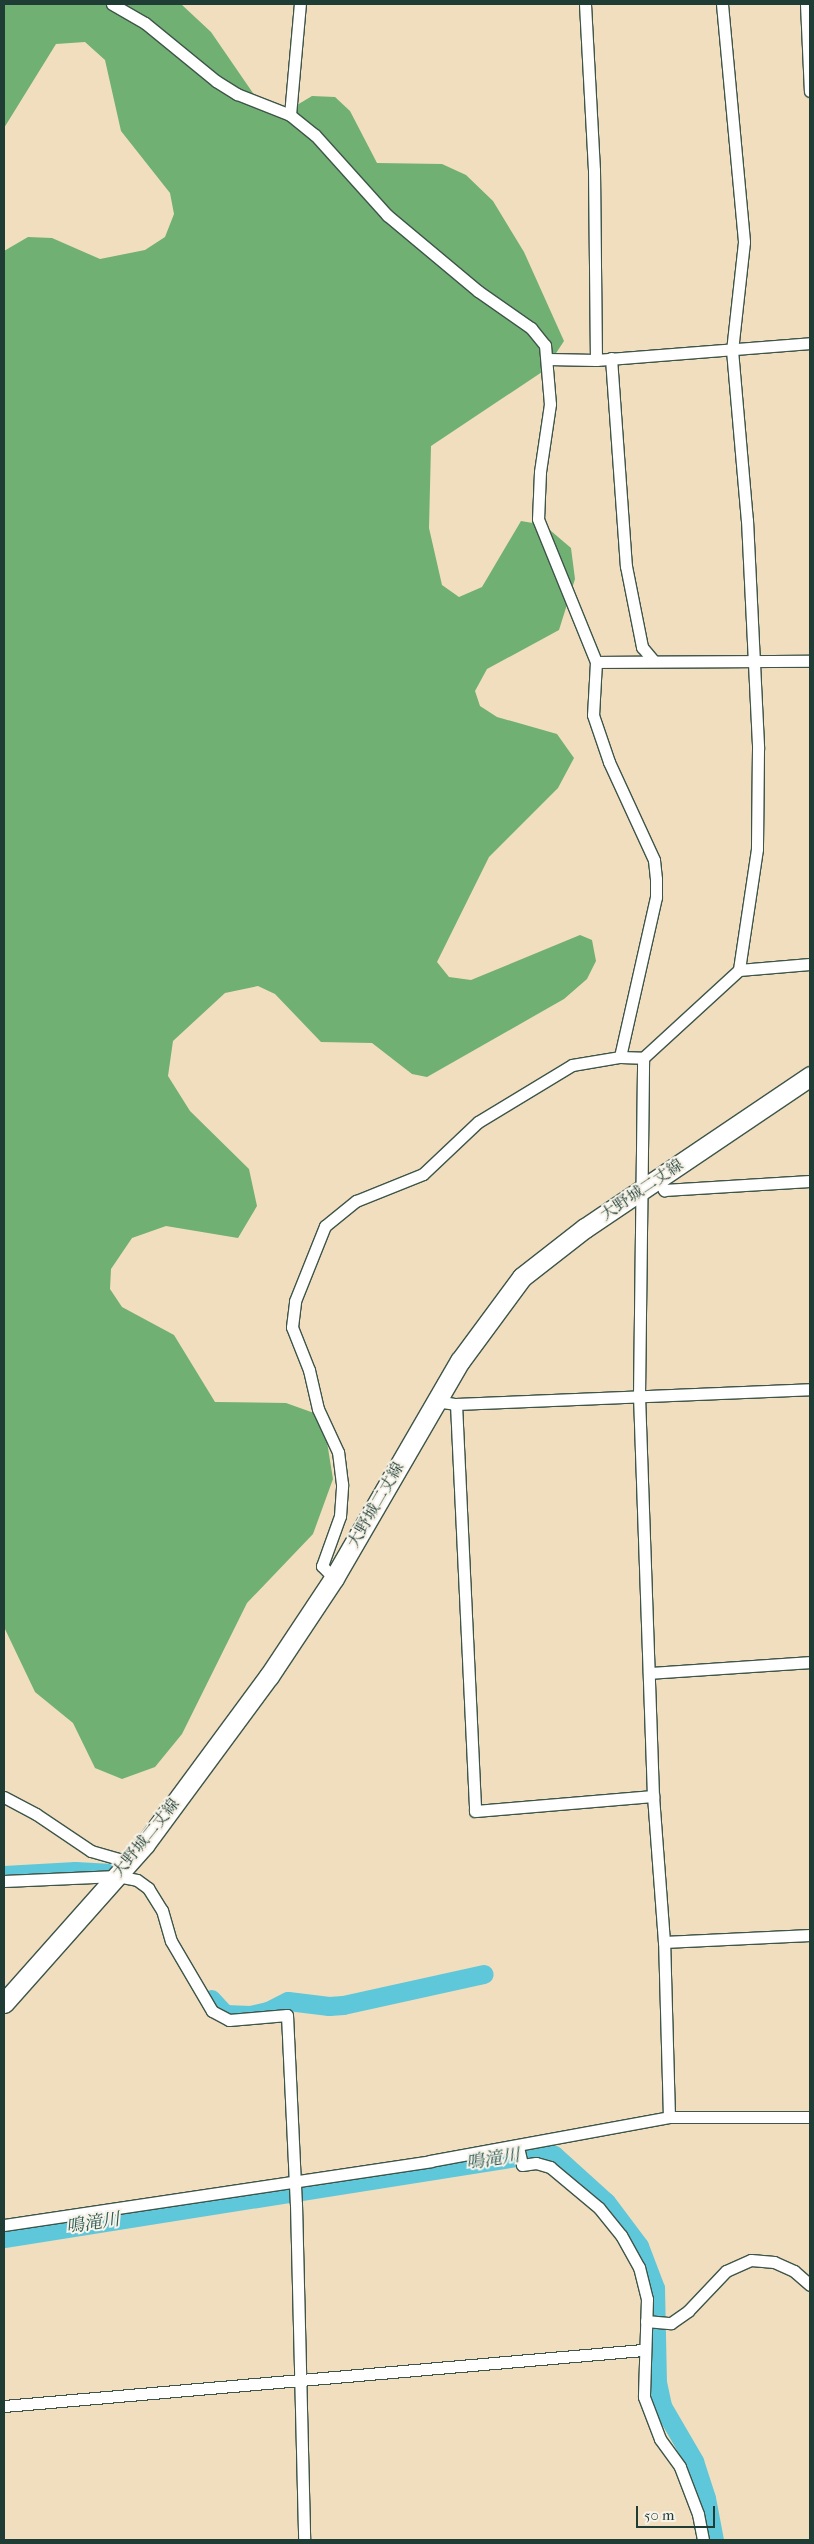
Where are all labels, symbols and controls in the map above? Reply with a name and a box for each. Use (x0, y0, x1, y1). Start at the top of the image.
street label: 大野城二丈線 (597, 1155, 687, 1225)
street label: 大野城二丈線 (344, 1459, 408, 1551)
street label: 大野城二丈線 (108, 1795, 184, 1881)
water label: 鳴滝川 (465, 2145, 521, 2175)
water label: 鳴滝川 (65, 2209, 121, 2239)
scale bar (639, 2496, 718, 2528)
text: 50 m (644, 2506, 674, 2524)

